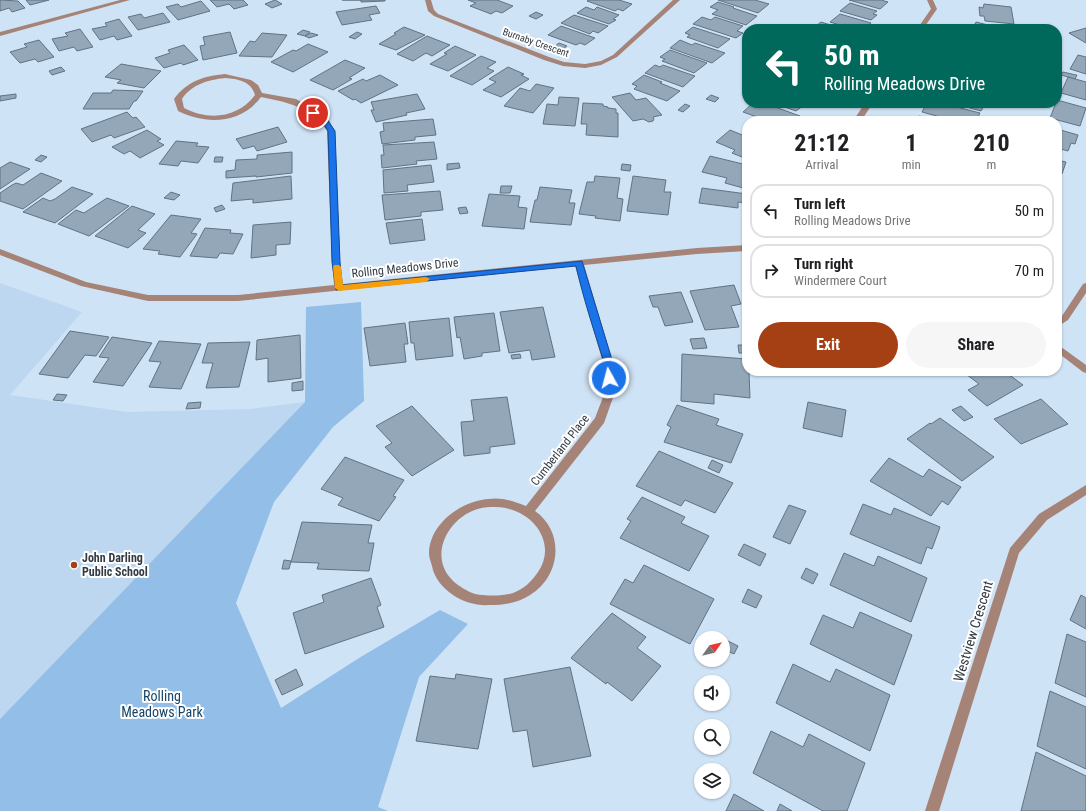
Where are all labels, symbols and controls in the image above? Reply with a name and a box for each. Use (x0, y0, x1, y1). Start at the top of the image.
street label: Burnaby Crescent (501, 26, 570, 59)
text: 50 m (824, 39, 880, 72)
icon: left (758, 40, 810, 92)
text: Rolling Meadows Drive (824, 73, 985, 94)
pin (296, 96, 330, 130)
icon: arrive (302, 102, 324, 124)
text: 21:12 (794, 129, 849, 157)
text: 1 (905, 129, 917, 157)
text: 210 (973, 129, 1010, 157)
text: Arrival (805, 157, 838, 172)
text: min (902, 157, 921, 172)
text: m (987, 157, 996, 172)
text: Turn left (794, 195, 845, 213)
icon: left (760, 200, 782, 222)
text: 50 m (1014, 202, 1044, 220)
text: Rolling Meadows Drive (794, 213, 910, 228)
street label: Rolling Meadows Drive (351, 255, 460, 281)
text: Turn right (794, 255, 853, 273)
icon: right (760, 260, 782, 282)
text: 70 m (1014, 262, 1044, 280)
text: Windermere Court (794, 273, 887, 288)
button: Exit (758, 322, 898, 368)
button: Share (906, 322, 1046, 368)
position arrow (588, 357, 630, 399)
street label: Cumberland Place (528, 411, 592, 488)
place label: John Darling Public School (82, 551, 148, 579)
marker: John Darling Public School (69, 560, 79, 570)
street label: Westview Crescent (950, 579, 996, 683)
north arrow (694, 631, 730, 667)
map controls (694, 631, 730, 799)
button: sound (694, 675, 730, 711)
park label: Rolling Meadows Park (121, 688, 203, 720)
button: search (694, 719, 730, 755)
button: layers (694, 763, 730, 799)

